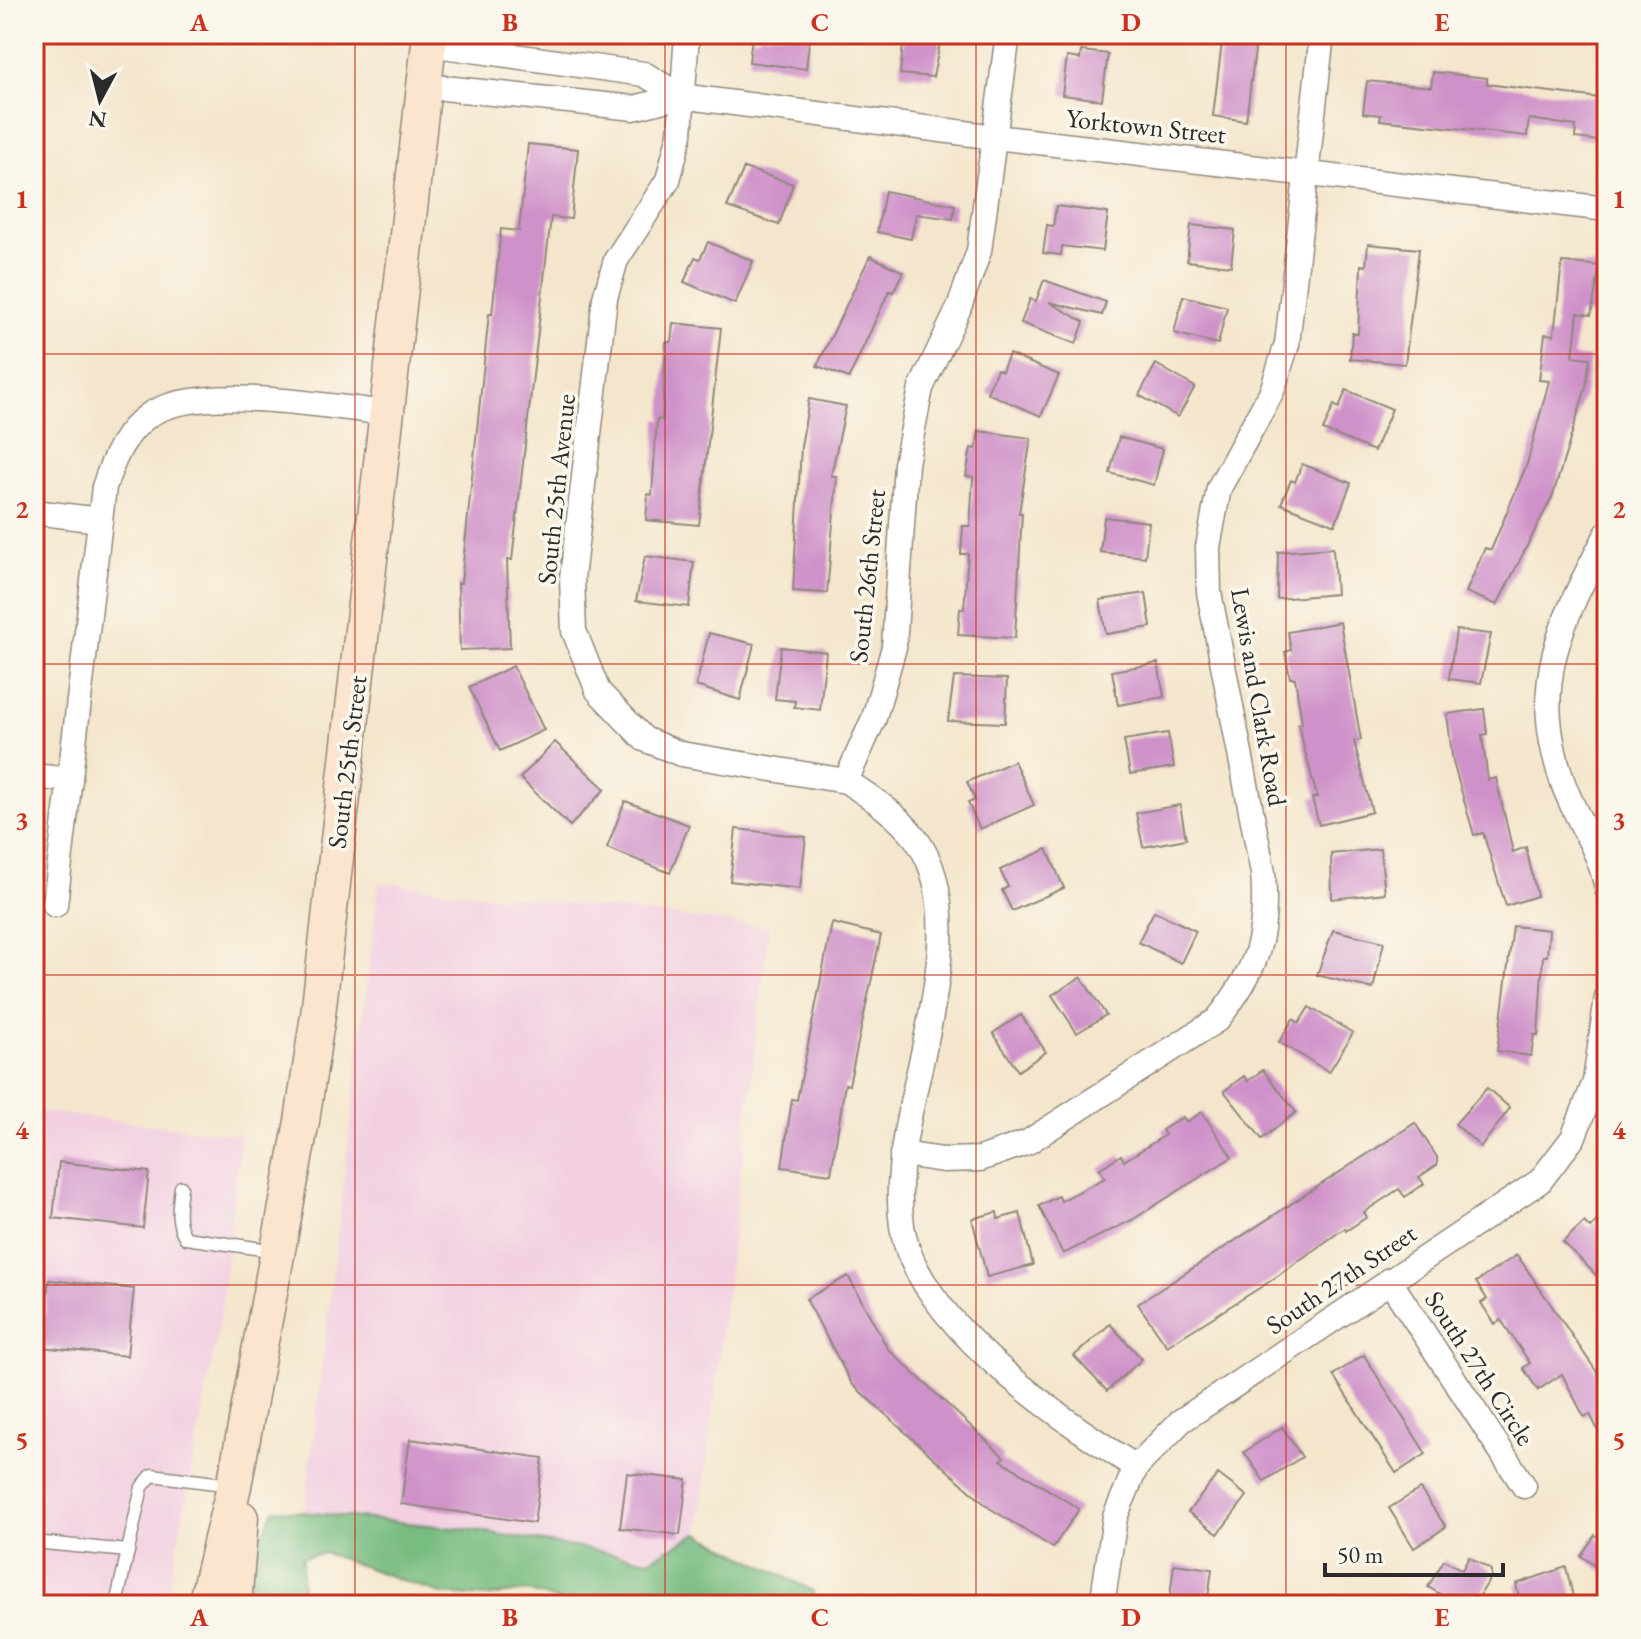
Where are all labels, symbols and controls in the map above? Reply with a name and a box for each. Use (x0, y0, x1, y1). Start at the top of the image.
text: A (189, 5, 209, 39)
text: B (502, 5, 518, 39)
text: C (811, 5, 829, 39)
text: D (1121, 5, 1141, 39)
text: E (1435, 5, 1450, 39)
north arrow (60, 60, 140, 140)
street label: Yorktown Street (1064, 101, 1228, 151)
text: N (87, 104, 108, 135)
text: 1 (15, 182, 29, 216)
text: 1 (1612, 182, 1626, 216)
street label: South 25th Avenue (529, 392, 583, 586)
street label: South 26th Street (841, 488, 893, 664)
text: 2 (15, 492, 29, 526)
text: 2 (1612, 492, 1626, 526)
street label: Lewis and Clark Road (1223, 585, 1295, 810)
street label: South 25th Street (320, 673, 374, 851)
text: 3 (15, 803, 29, 837)
text: 3 (1612, 803, 1626, 837)
text: 4 (15, 1113, 29, 1147)
text: 4 (1612, 1113, 1626, 1147)
street label: South 27th Street (1259, 1216, 1423, 1342)
street label: South 27th Circle (1417, 1284, 1543, 1452)
text: 5 (15, 1423, 29, 1457)
text: 5 (1612, 1423, 1626, 1457)
scale bar (1325, 1527, 1503, 1577)
text: 50 m (1337, 1539, 1384, 1570)
text: A (189, 1600, 209, 1634)
text: B (502, 1600, 518, 1634)
text: C (811, 1600, 829, 1634)
text: D (1121, 1600, 1141, 1634)
text: E (1435, 1600, 1450, 1634)

